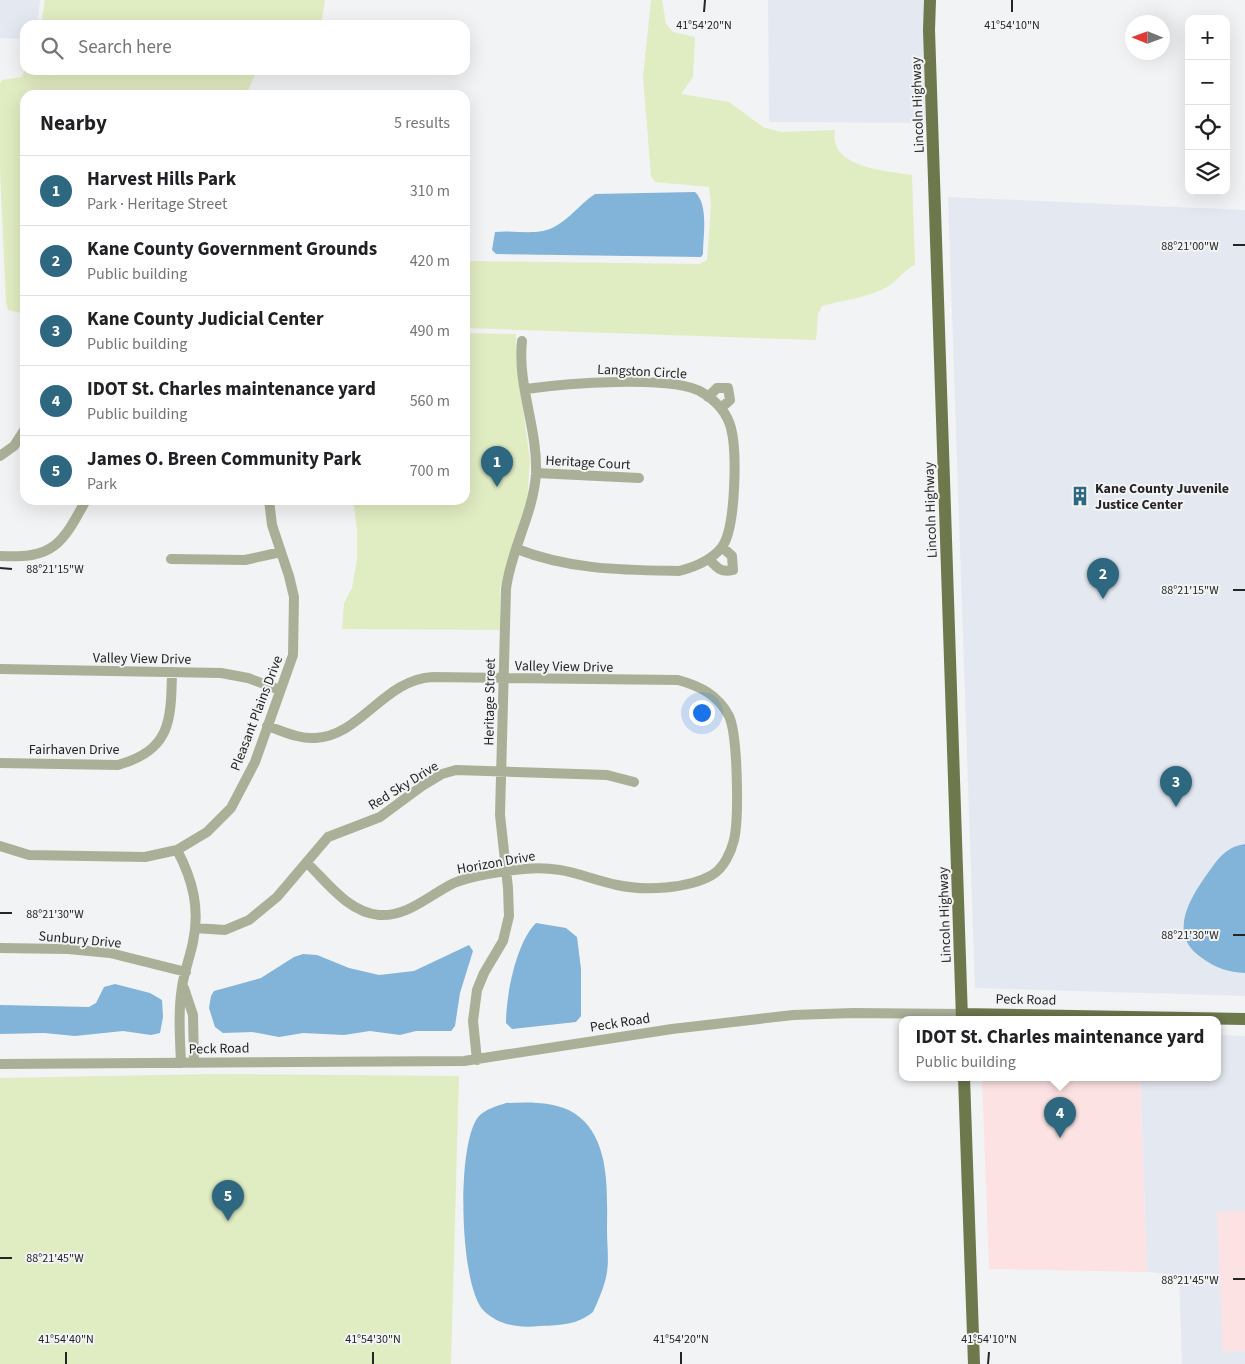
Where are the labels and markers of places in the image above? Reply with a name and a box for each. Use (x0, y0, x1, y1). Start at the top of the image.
pin: 1 (481, 446, 513, 487)
place label: Kane County Juvenile Justice Center (1095, 479, 1229, 515)
building icon: Kane County Juvenile Justice Center (1069, 485, 1091, 507)
pin: 2 (1087, 558, 1119, 599)
pin: 3 (1160, 766, 1192, 807)
pin: 4 (1044, 1097, 1076, 1138)
pin: 5 (212, 1180, 244, 1221)

